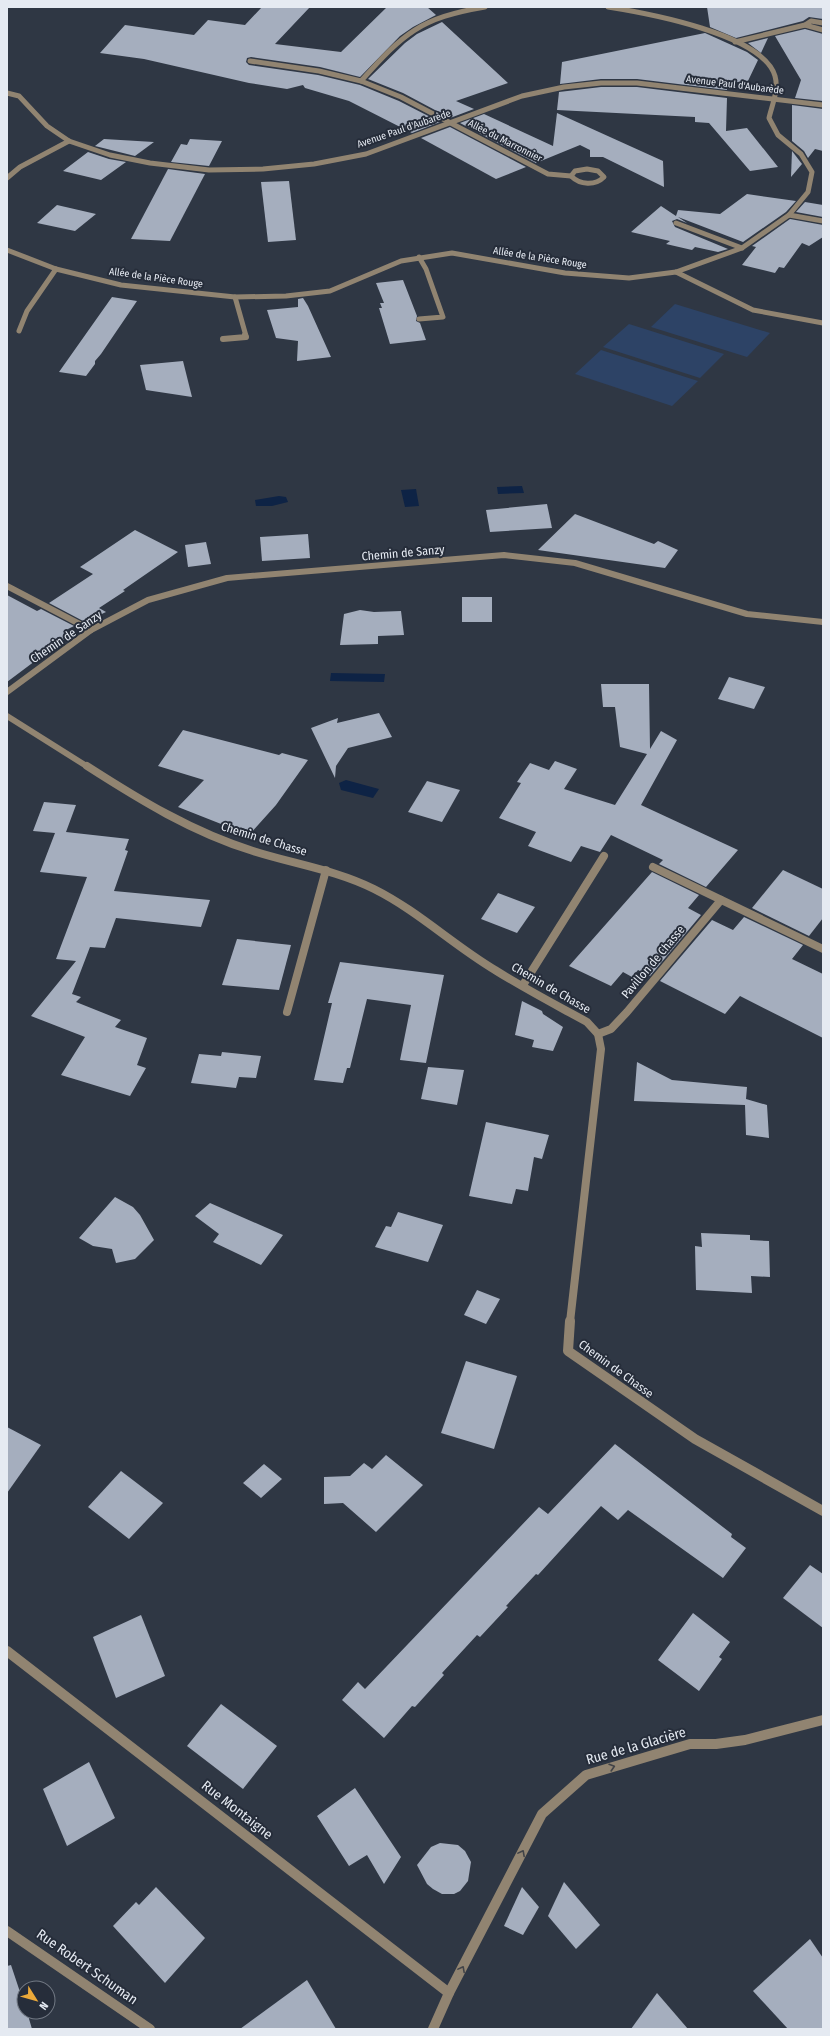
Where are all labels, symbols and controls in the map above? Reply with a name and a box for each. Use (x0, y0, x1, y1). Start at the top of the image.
street label: Avenue Paul d'Aubarède (685, 73, 785, 97)
street label: Avenue Paul d'Aubarède (356, 107, 453, 151)
street label: Allée du Marronnier (466, 117, 544, 165)
street label: Allée de la Pièce Rouge (492, 245, 588, 271)
street label: Allée de la Pièce Rouge (108, 265, 204, 291)
street label: Chemin de Sanzy (361, 542, 446, 564)
street label: Chemin de Sanzy (28, 608, 105, 666)
street label: Chemin de Chasse (219, 819, 309, 859)
street label: Pavillon de Chasse (618, 923, 688, 1001)
street label: Chemin de Chasse (509, 960, 593, 1016)
street label: Chemin de Chasse (576, 1337, 656, 1401)
street label: Rue de la Glacière (584, 1724, 688, 1768)
one-way arrow (608, 1763, 615, 1772)
street label: Rue Montaigne (198, 1777, 276, 1843)
one-way arrow (517, 1850, 525, 1858)
street label: Rue Robert Schuman (33, 1926, 141, 2008)
one-way arrow (457, 1965, 465, 1973)
north arrow (16, 1980, 56, 2020)
text: N (36, 1999, 51, 2012)

